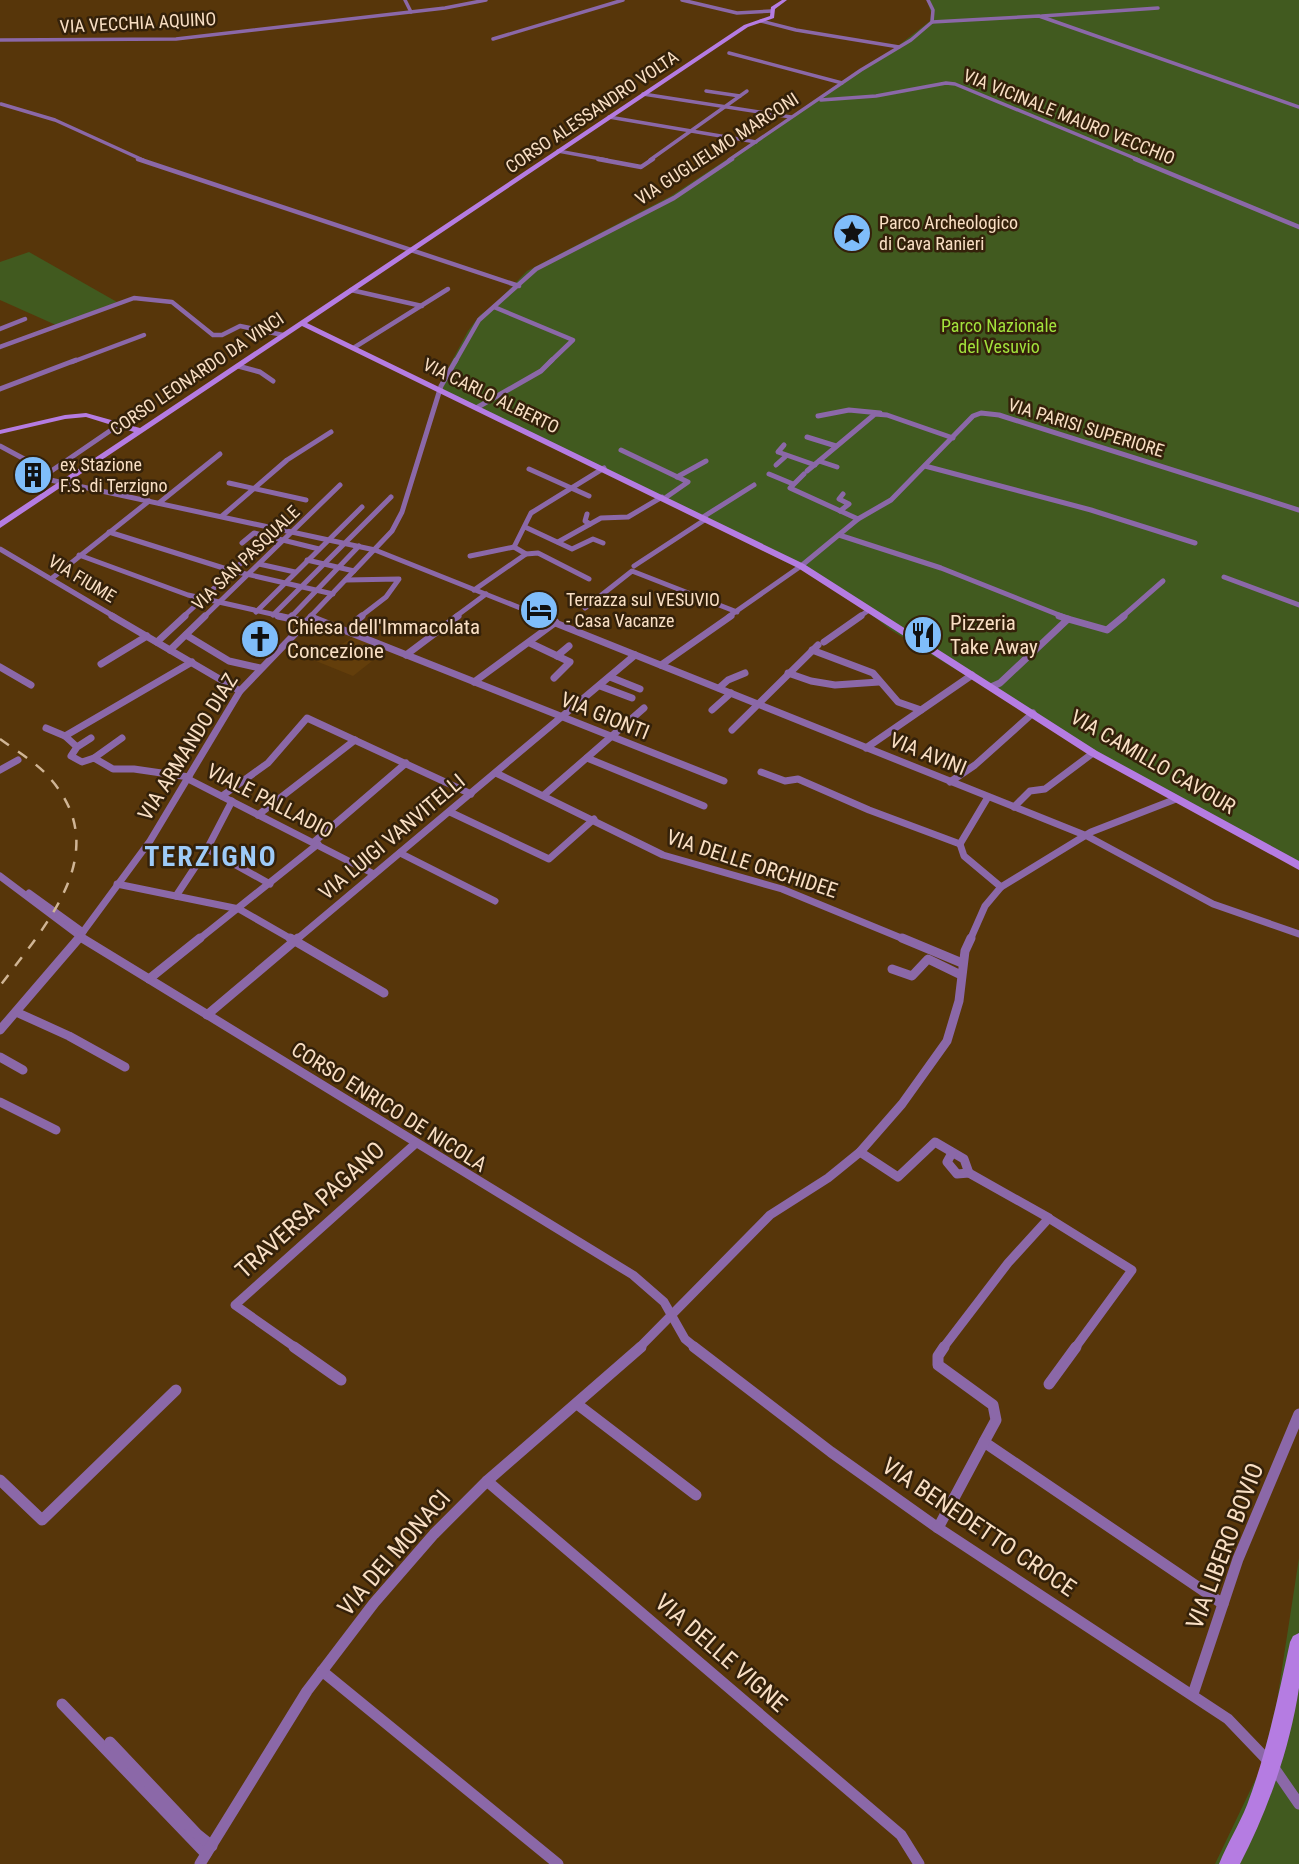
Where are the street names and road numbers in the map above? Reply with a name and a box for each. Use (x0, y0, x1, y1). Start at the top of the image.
street label: VIA VECCHIA AQUINO (59, 8, 217, 37)
street label: CORSO ALESSANDRO VOLTA (501, 46, 683, 177)
street label: VIA VICINALE MAURO VECCHIO (960, 64, 1178, 169)
street label: VIA GUGLIELMO MARCONI (631, 88, 802, 209)
street label: CORSO LEONARDO DA VINCI (106, 308, 287, 440)
street label: VIA CARLO ALBERTO (420, 353, 563, 438)
street label: VIA PARISI SUPERIORE (1006, 394, 1167, 461)
street label: VIA SAN PASQUALE (188, 501, 304, 614)
street label: VIA FIUME (45, 550, 120, 607)
street label: VIA ARMANDO DIAZ (133, 669, 243, 825)
street label: VIA GIONTI (557, 687, 653, 745)
street label: VIA CAMILLO CAVOUR (1066, 705, 1240, 819)
street label: VIA AVINI (886, 728, 970, 780)
street label: VIALE PALLADIO (203, 759, 337, 843)
street label: VIA LUIGI VANVITELLI (314, 769, 470, 905)
street label: VIA DELLE ORCHIDEE (663, 825, 841, 903)
street label: CORSO ENRICO DE NICOLA (287, 1037, 491, 1177)
street label: TRAVERSA PAGANO (230, 1136, 390, 1284)
street label: VIA BENEDETTO CROCE (877, 1452, 1081, 1602)
street label: VIA LIBERO BOVIO (1181, 1459, 1269, 1633)
street label: VIA DEI MONACI (332, 1485, 456, 1621)
street label: VIA DELLE VIGNE (649, 1588, 793, 1718)

